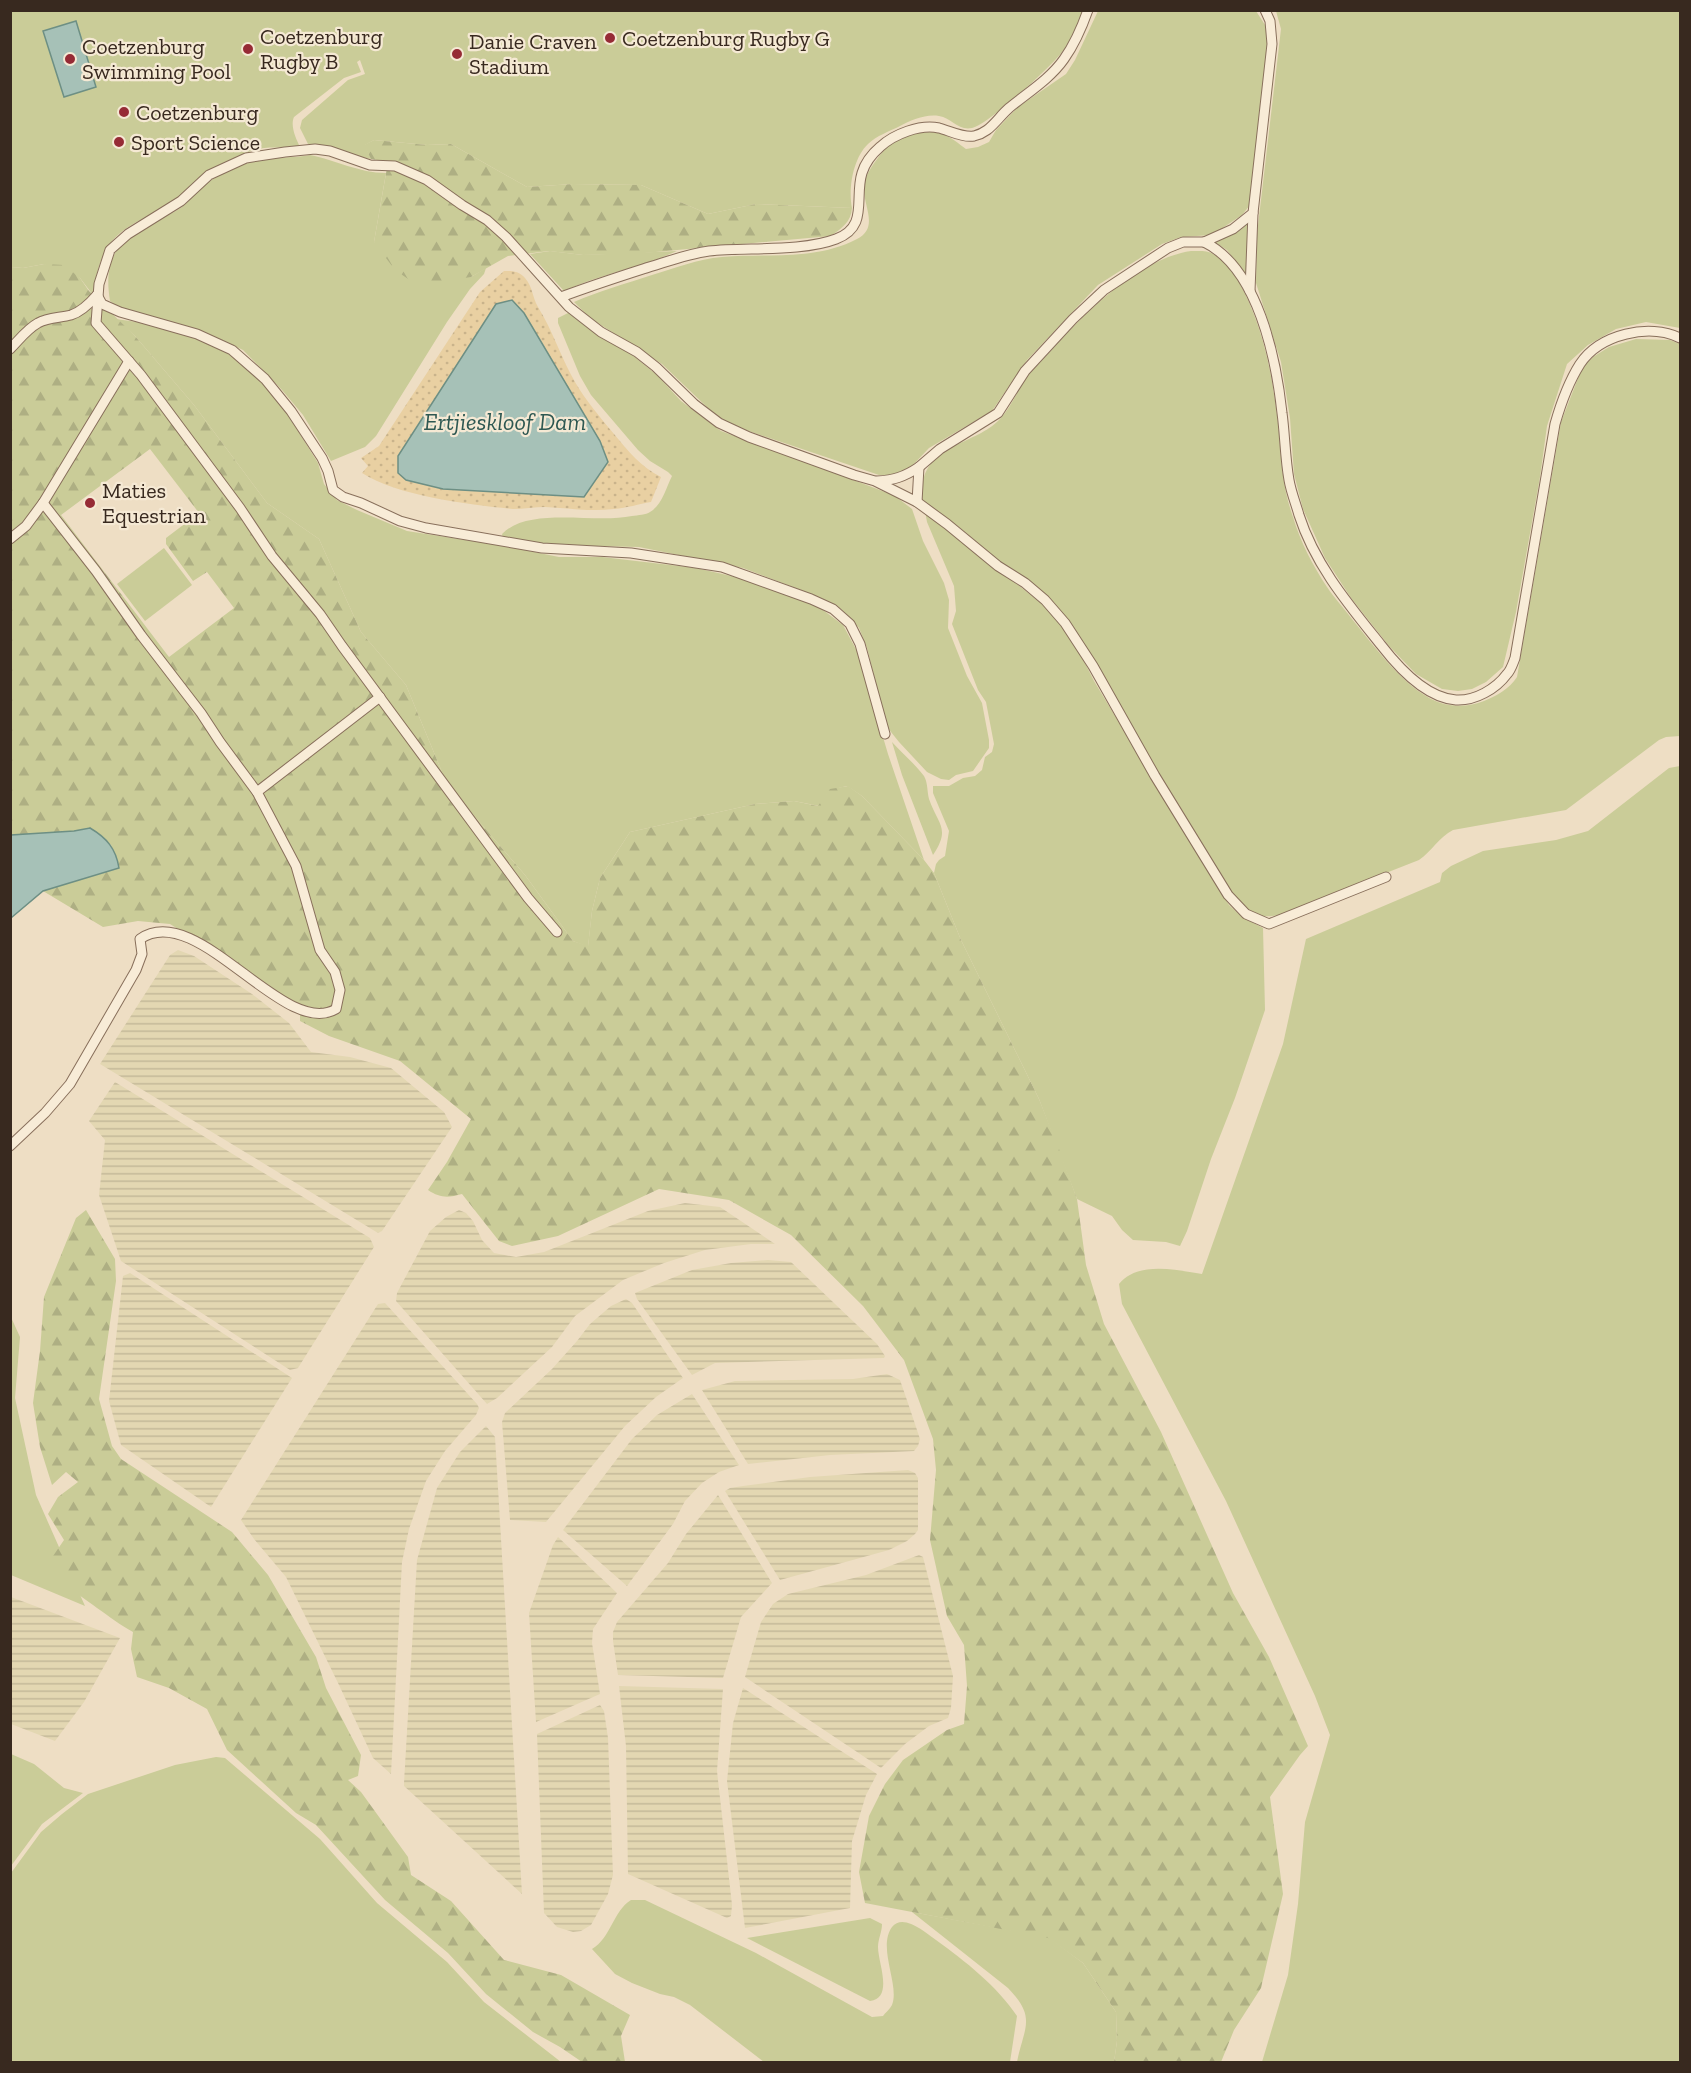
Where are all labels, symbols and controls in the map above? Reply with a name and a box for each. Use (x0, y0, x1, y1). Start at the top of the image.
place label: Coetzenburg Rugby B (260, 23, 383, 75)
place label: Coetzenburg Rugby G (622, 25, 830, 52)
place label: Danie Craven Stadium (469, 28, 597, 80)
marker: Coetzenburg Rugby G (603, 31, 617, 45)
place label: Coetzenburg Swimming Pool (82, 33, 231, 85)
marker: Coetzenburg Rugby B (241, 42, 255, 56)
marker: Danie Craven Stadium (450, 47, 464, 61)
marker: Coetzenburg Swimming Pool (63, 52, 77, 66)
place label: Coetzenburg (136, 99, 259, 126)
marker: Coetzenburg (117, 105, 131, 119)
place label: Sport Science (131, 129, 260, 156)
marker: Sport Science (112, 135, 126, 149)
water label: Ertjieskloof Dam (424, 407, 586, 436)
place label: Maties Equestrian (102, 477, 206, 529)
marker: Maties Equestrian (83, 496, 97, 510)

